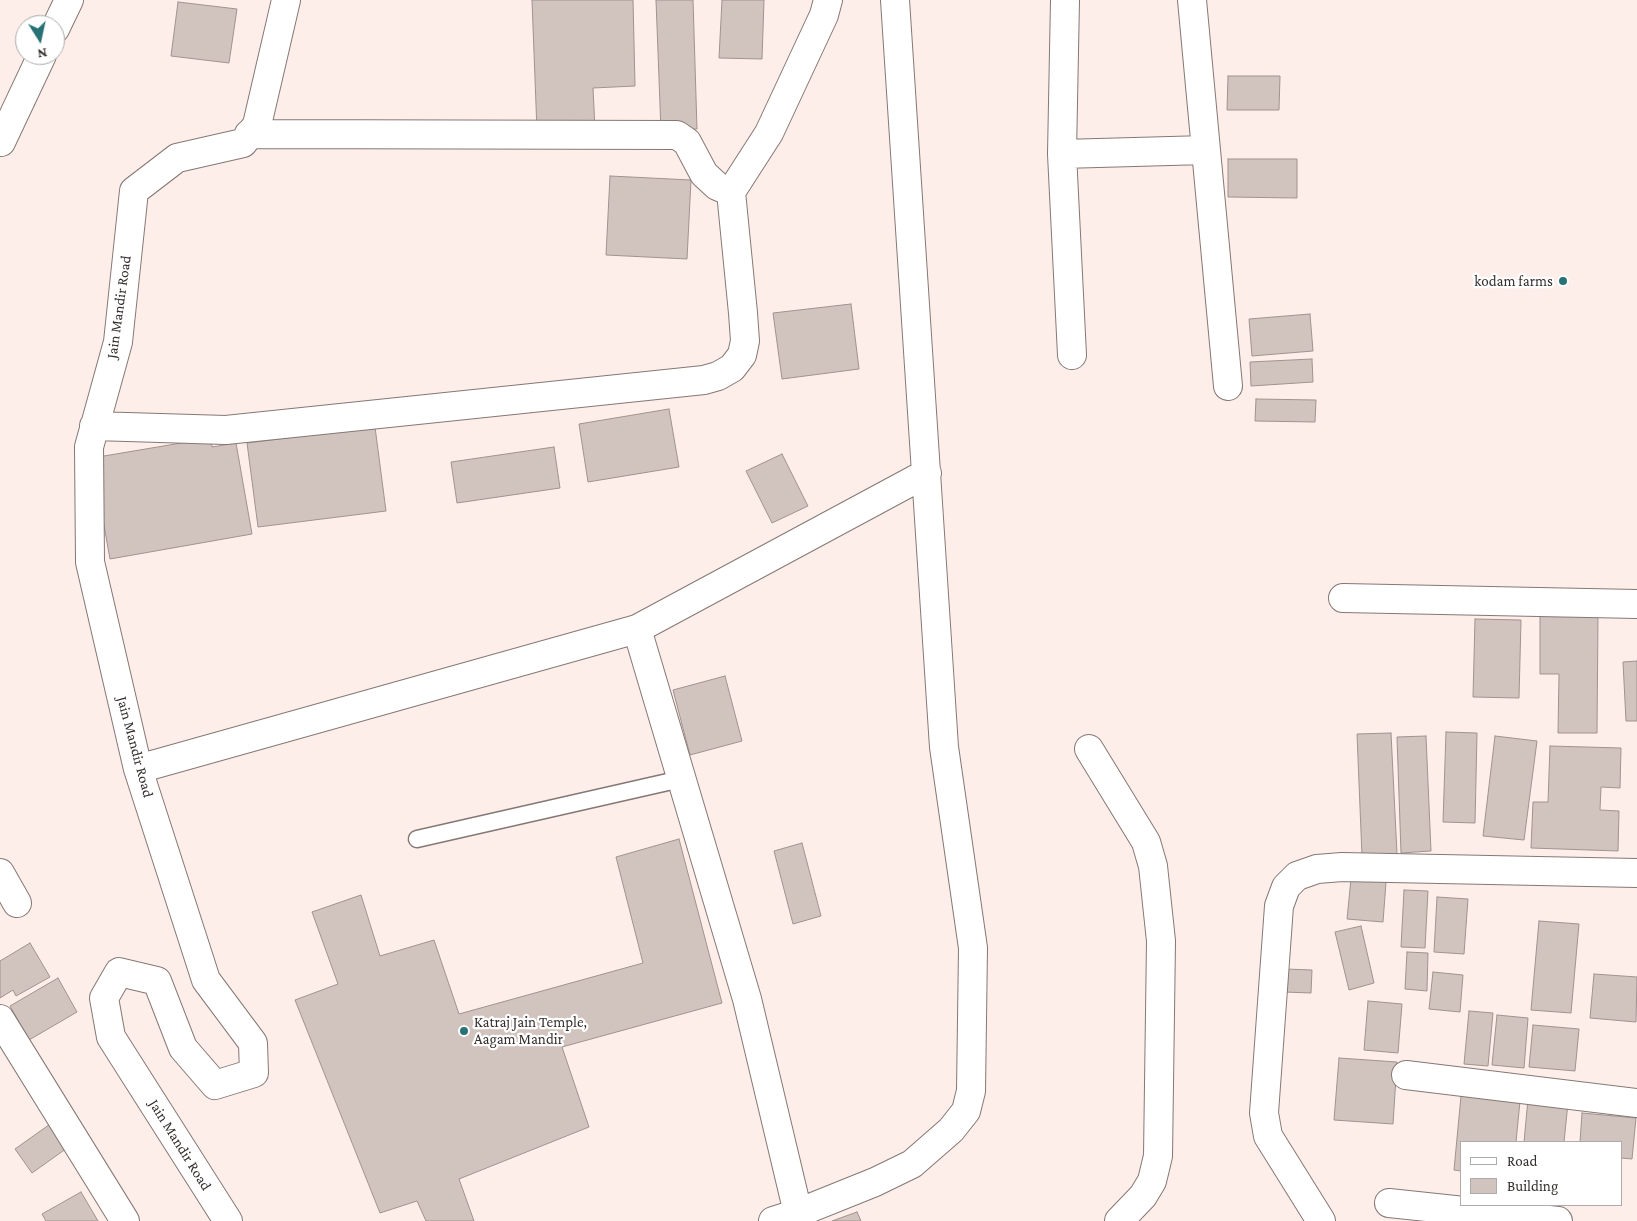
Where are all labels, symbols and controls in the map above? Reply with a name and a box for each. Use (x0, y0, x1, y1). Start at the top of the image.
north arrow (15, 15, 65, 65)
text: N (36, 45, 49, 62)
street label: Jain Mandir Road (103, 254, 135, 360)
place label: kodam farms (1474, 272, 1553, 290)
marker: kodam farms (1557, 275, 1569, 287)
street label: Jain Mandir Road (113, 694, 157, 800)
place label: Katraj Jain Temple, Aagam Mandir (474, 1013, 587, 1048)
marker: Katraj Jain Temple, Aagam Mandir (458, 1025, 470, 1037)
street label: Jain Mandir Road (145, 1096, 215, 1194)
legend (1460, 1141, 1622, 1206)
text: Road (1507, 1153, 1537, 1169)
text: Building (1507, 1178, 1558, 1194)

